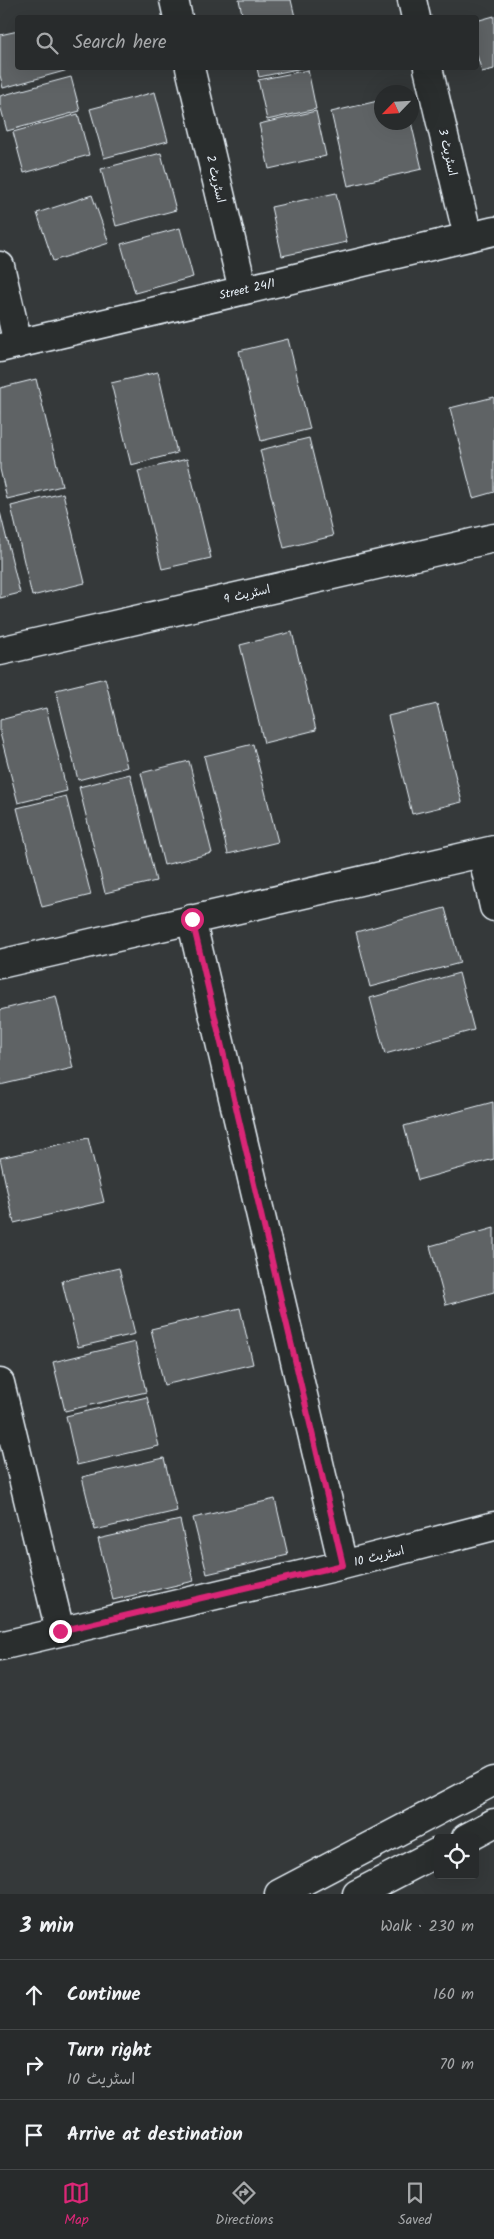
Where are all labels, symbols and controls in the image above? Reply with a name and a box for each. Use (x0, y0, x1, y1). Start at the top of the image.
search box (15, 15, 479, 70)
text: Search here (73, 28, 167, 58)
icon: search (33, 29, 61, 57)
north arrow (374, 85, 419, 130)
street label: اسٹریٹ 3 (433, 126, 462, 178)
street label: اسٹریٹ 2 (201, 153, 230, 205)
street label: Street 24/1 (217, 274, 277, 305)
street label: اسٹریٹ 9 (222, 580, 272, 609)
route start (181, 908, 204, 931)
street label: اسٹریٹ 10 (352, 1541, 406, 1572)
route end (49, 1620, 72, 1643)
map controls (434, 1834, 479, 1879)
button: locate (434, 1834, 479, 1879)
text: 3 min (20, 1910, 74, 1943)
text: Walk · 230 m (380, 1914, 474, 1939)
text: Continue (67, 1980, 140, 2010)
icon: ahead (20, 1981, 48, 2009)
text: 160 m (433, 1982, 474, 2007)
text: Turn right (67, 2036, 152, 2066)
icon: right (20, 2051, 48, 2079)
text: 70 m (439, 2052, 474, 2077)
text: اسٹریٹ 10 (67, 2067, 135, 2092)
text: Arrive at destination (67, 2120, 243, 2150)
icon: arrive (20, 2121, 48, 2149)
tab: Map (62, 2179, 90, 2231)
tab: Directions (215, 2179, 273, 2231)
tab: Saved (398, 2179, 432, 2231)

